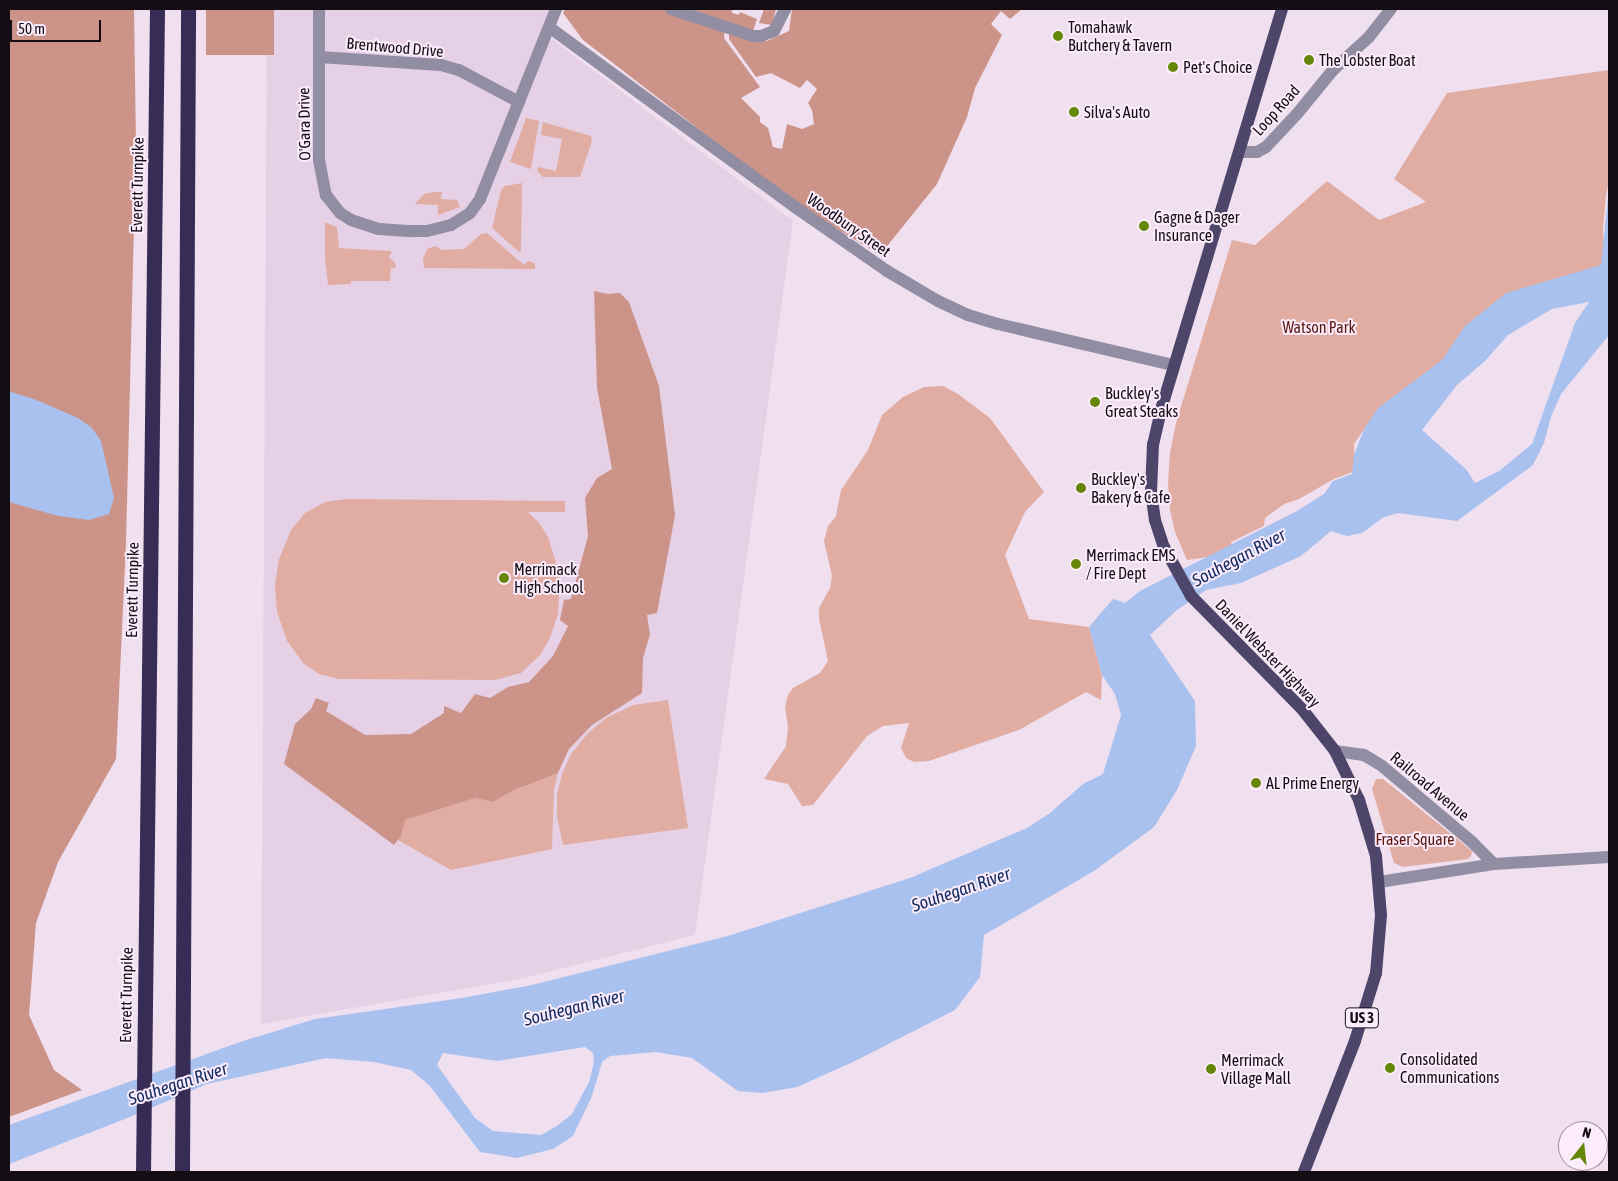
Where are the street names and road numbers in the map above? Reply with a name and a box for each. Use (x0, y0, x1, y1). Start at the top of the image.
street label: Brentwood Drive (346, 33, 444, 61)
street label: Loop Road (1248, 81, 1304, 139)
street label: O'Gara Drive (294, 87, 314, 161)
street label: Everett Turnpike (127, 137, 147, 233)
street label: Woodbury Street (803, 189, 895, 261)
street label: Everett Turnpike (122, 542, 142, 638)
street label: Daniel Webster Highway (1211, 595, 1325, 711)
street label: Railroad Avenue (1387, 747, 1473, 825)
street label: Everett Turnpike (116, 947, 136, 1043)
road number: US 3 (1344, 1006, 1380, 1030)

